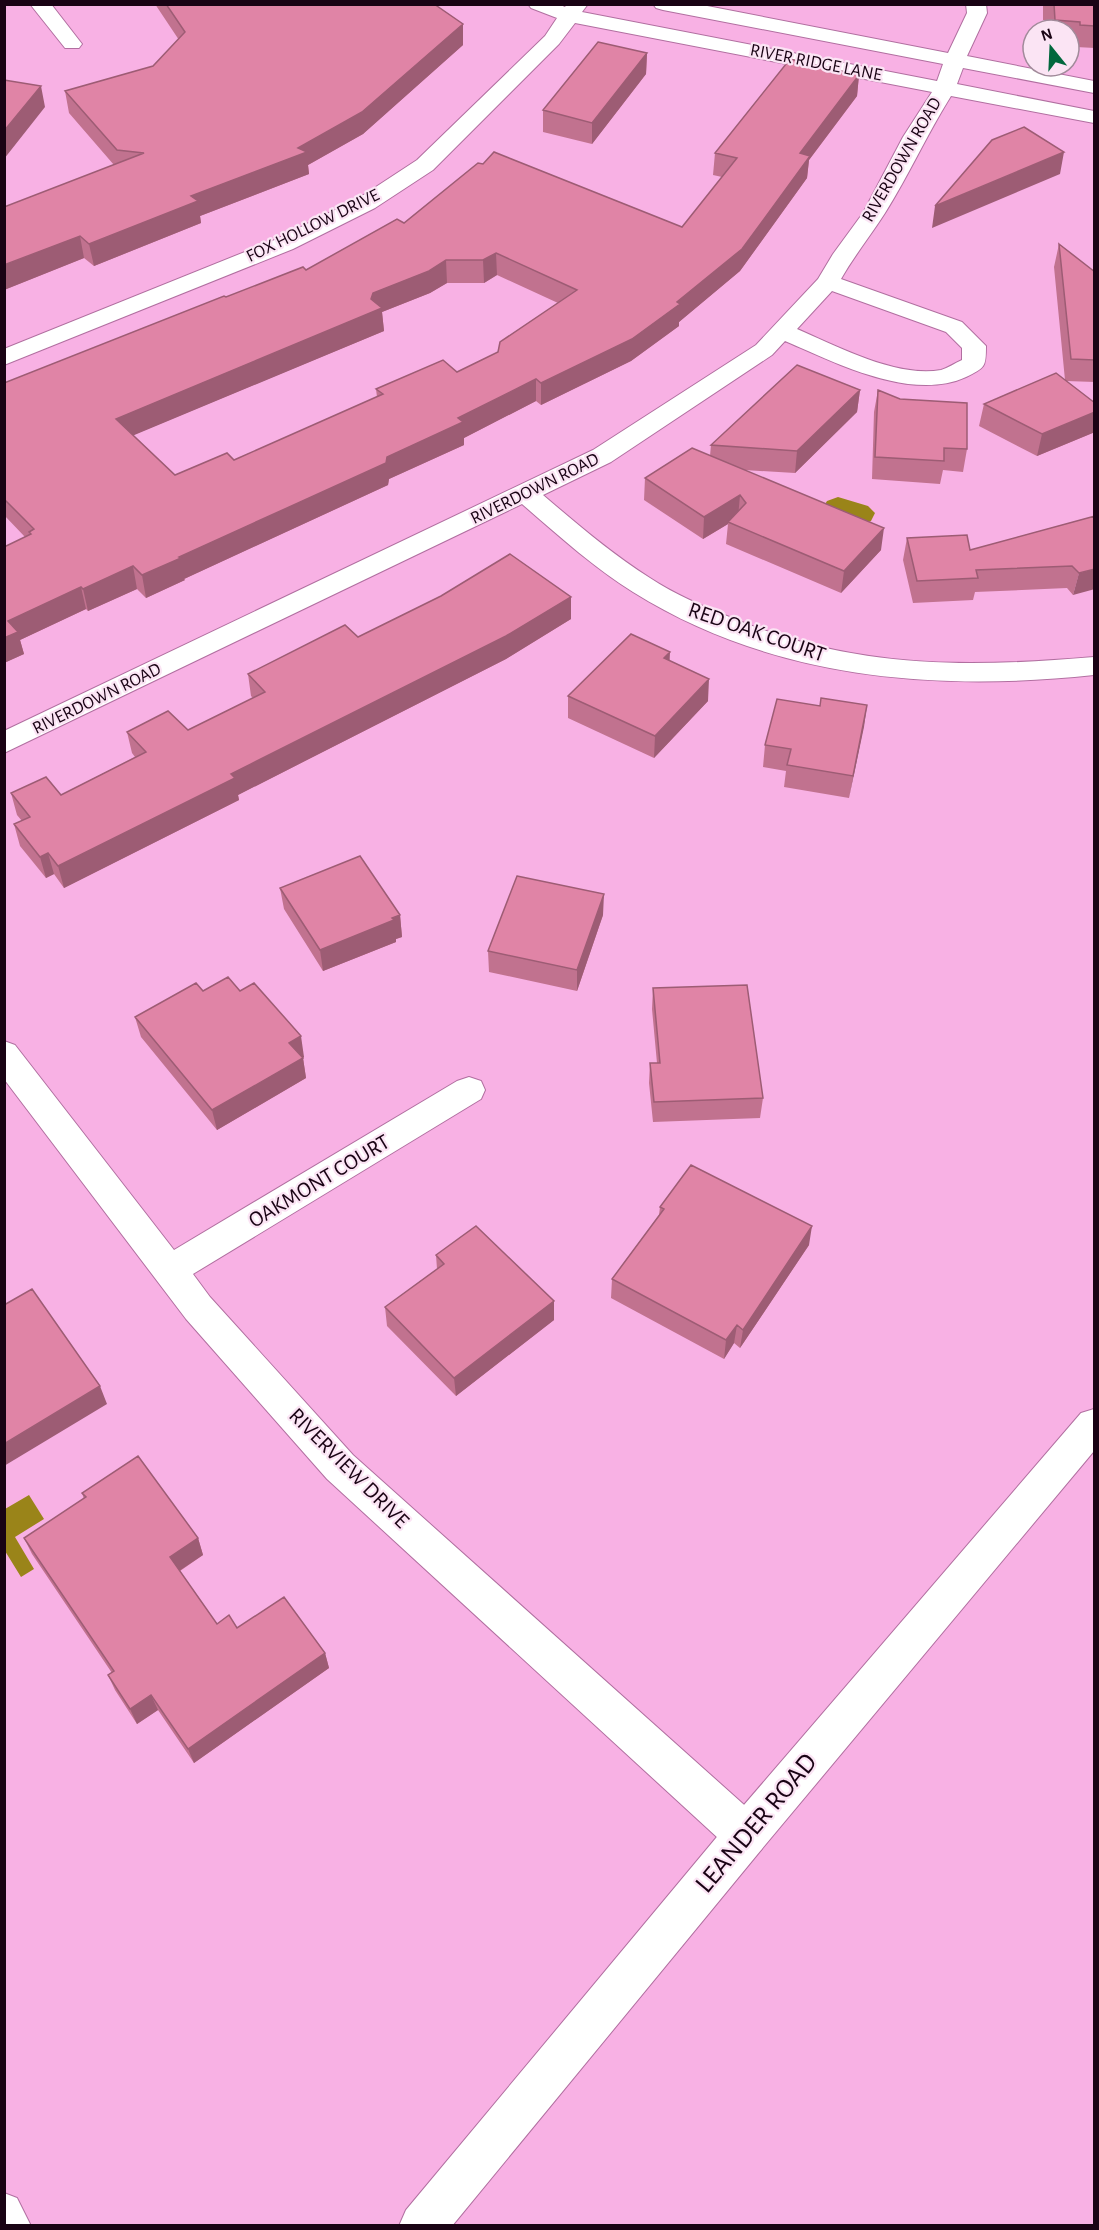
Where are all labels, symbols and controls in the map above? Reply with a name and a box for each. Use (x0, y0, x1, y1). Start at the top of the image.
north arrow (1021, 18, 1081, 78)
text: N (1039, 25, 1054, 44)
street label: RIVER RIDGE LANE (748, 41, 884, 85)
street label: RIVERDOWN ROAD (859, 95, 945, 225)
street label: FOX HOLLOW DRIVE (244, 186, 383, 266)
street label: RIVERDOWN ROAD (468, 450, 602, 528)
street label: RED OAK COURT (685, 598, 829, 666)
street label: RIVERDOWN ROAD (30, 660, 164, 738)
street label: OAKMONT COURT (245, 1130, 394, 1232)
street label: RIVERVIEW DRIVE (285, 1404, 413, 1532)
street label: LEANDER ROAD (690, 1748, 822, 1898)

